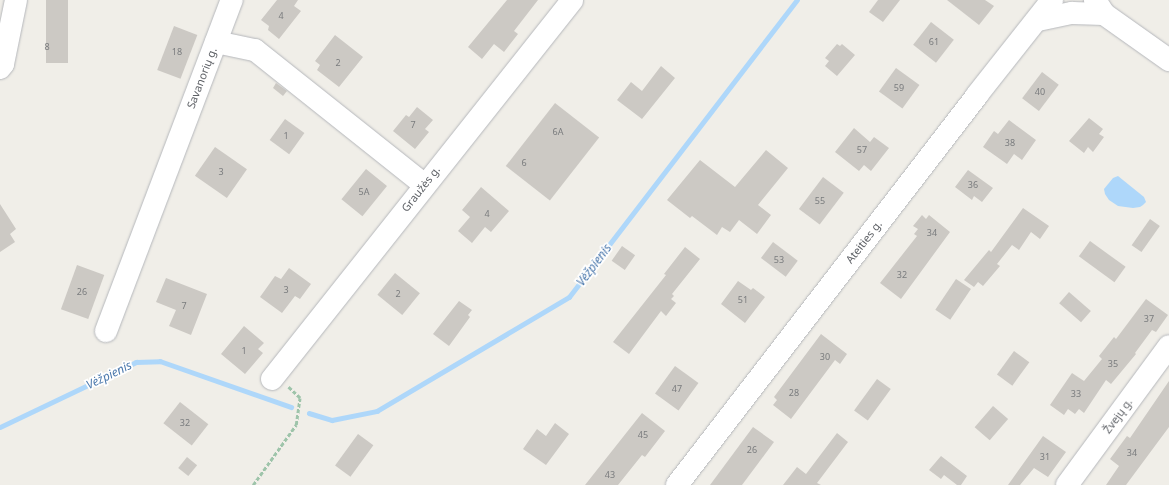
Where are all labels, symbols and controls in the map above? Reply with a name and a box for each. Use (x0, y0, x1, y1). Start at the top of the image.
house number: 4 (278, 11, 284, 21)
house number: 61 (929, 37, 939, 47)
house number: 8 (44, 42, 50, 52)
street label: Savanorių g. (184, 46, 220, 110)
house number: 18 (172, 47, 182, 57)
house number: 2 (335, 58, 341, 68)
house number: 59 (894, 83, 904, 93)
house number: 40 (1035, 87, 1045, 97)
house number: 7 (410, 120, 416, 130)
house number: 6A (553, 127, 563, 137)
house number: 1 (283, 131, 289, 141)
house number: 38 (1005, 138, 1015, 148)
house number: 57 (857, 145, 867, 155)
house number: 6 (521, 158, 527, 168)
street label: Graužės g. (399, 163, 443, 215)
house number: 3 (218, 167, 224, 177)
house number: 36 (968, 180, 978, 190)
house number: 5A (359, 187, 369, 197)
house number: 55 (815, 196, 825, 206)
house number: 4 (484, 209, 490, 219)
street label: Ateities g. (843, 218, 885, 266)
house number: 34 (927, 228, 937, 238)
water label: Vėžpienis (574, 241, 614, 289)
house number: 53 (774, 255, 784, 265)
house number: 32 (897, 270, 907, 280)
house number: 3 (283, 285, 289, 295)
house number: 26 (77, 287, 87, 297)
house number: 2 (395, 289, 401, 299)
house number: 51 (738, 295, 748, 305)
house number: 7 (181, 301, 187, 311)
house number: 37 (1144, 314, 1154, 324)
house number: 1 (241, 346, 247, 356)
house number: 30 (820, 352, 830, 362)
water label: Vėžpienis (84, 358, 134, 392)
house number: 35 (1108, 359, 1118, 369)
house number: 47 (672, 384, 682, 394)
house number: 28 (789, 388, 799, 398)
house number: 33 (1071, 389, 1081, 399)
street label: Žvejų g. (1101, 396, 1135, 436)
house number: 32 (180, 418, 190, 428)
house number: 45 (638, 430, 648, 440)
house number: 26 (747, 445, 757, 455)
house number: 34 (1127, 448, 1137, 458)
house number: 31 (1040, 452, 1050, 462)
house number: 43 (605, 470, 615, 480)

